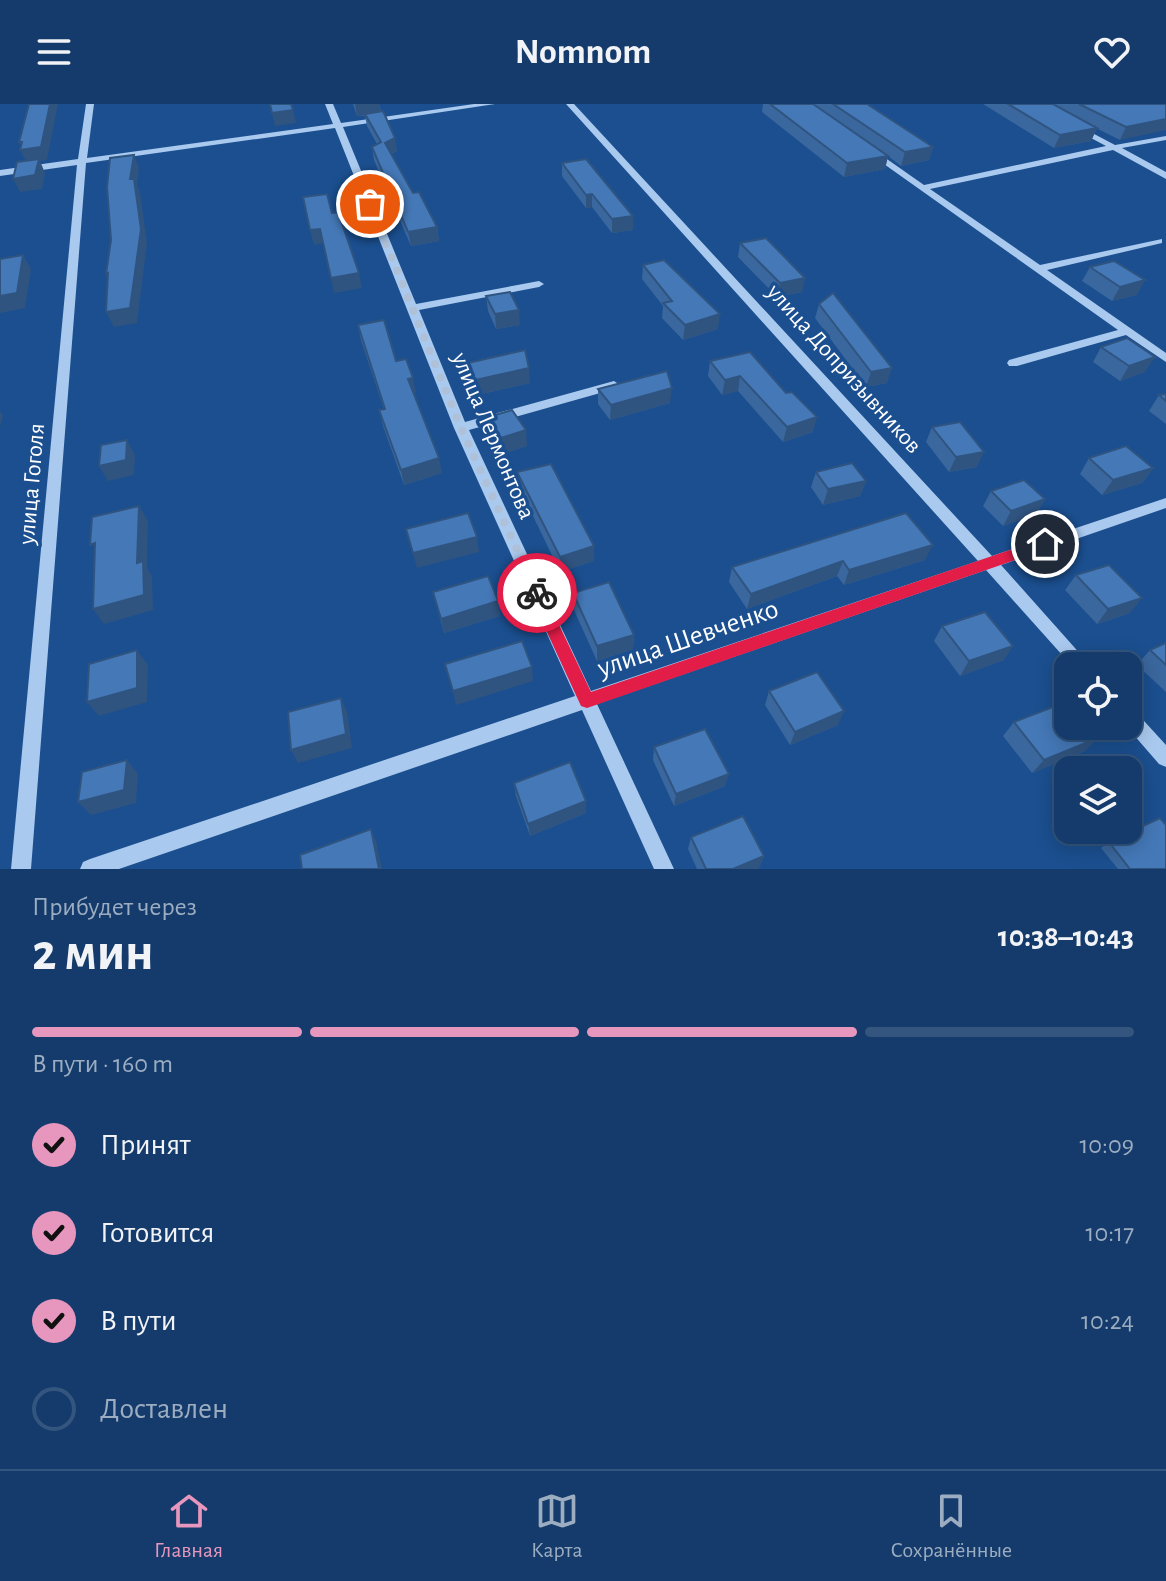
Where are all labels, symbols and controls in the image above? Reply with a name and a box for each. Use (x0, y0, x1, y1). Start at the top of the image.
icon: menu (32, 30, 76, 74)
icon: heart (1090, 30, 1134, 74)
text: Nomnom (515, 34, 651, 70)
pin (336, 170, 404, 238)
icon: bag (348, 182, 392, 226)
street label: улица Допризывников (761, 279, 926, 458)
street label: улица Лермонтова (447, 348, 539, 523)
street label: улица Гоголя (15, 422, 49, 547)
pin (1011, 510, 1079, 578)
icon: home (1023, 522, 1067, 566)
courier (497, 553, 577, 633)
icon: bike (515, 571, 559, 615)
street label: улица Шевченко (593, 595, 782, 683)
map controls (1054, 652, 1142, 844)
button: locate (1054, 652, 1142, 740)
button: layers (1054, 756, 1142, 844)
text: Прибудет через (32, 894, 197, 920)
text: 10:38–10:43 (998, 922, 1134, 952)
text: 2 мин (32, 927, 154, 979)
text: В пути · 160 m (32, 1051, 173, 1077)
icon: check (32, 1123, 76, 1167)
text: Принят (100, 1130, 191, 1160)
text: 10:09 (1079, 1132, 1134, 1158)
icon: check (32, 1211, 76, 1255)
text: Готовится (100, 1218, 214, 1248)
text: 10:17 (1086, 1220, 1134, 1246)
icon: check (32, 1299, 76, 1343)
text: В пути (100, 1306, 177, 1336)
text: 10:24 (1081, 1308, 1134, 1334)
text: Доставлен (100, 1394, 228, 1424)
tab: Главная (154, 1489, 223, 1563)
tab: Карта (531, 1489, 583, 1563)
tab: Сохранённые (890, 1489, 1012, 1563)

